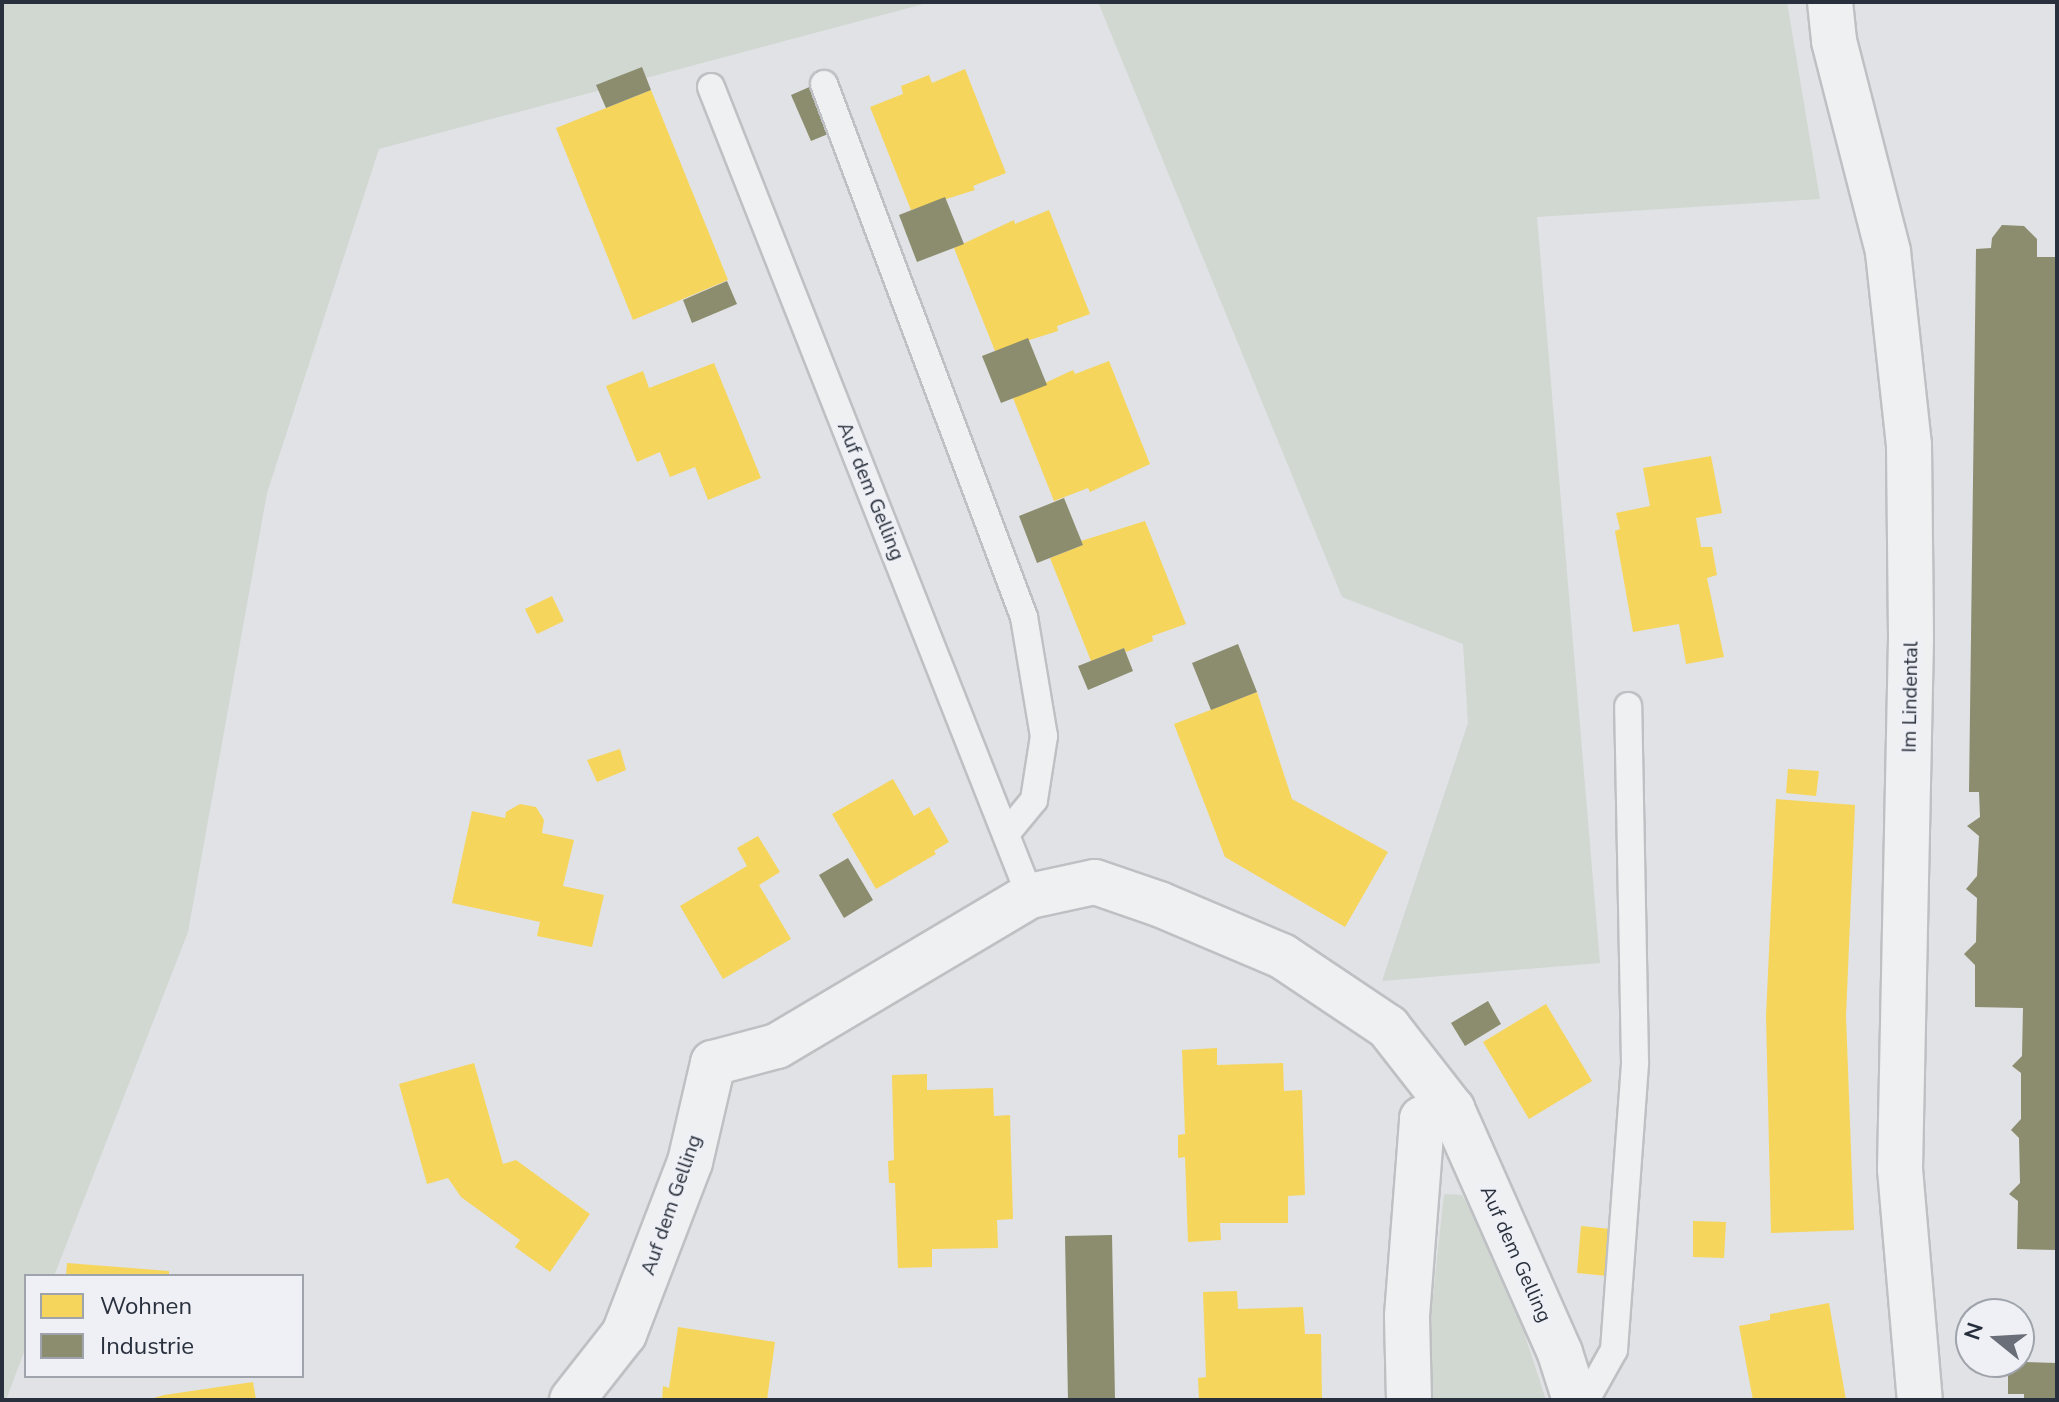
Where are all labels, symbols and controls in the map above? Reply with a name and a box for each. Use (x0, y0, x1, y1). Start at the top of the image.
street label: Auf dem Gelling (832, 418, 910, 564)
street label: Im Lindental (1897, 641, 1923, 753)
street label: Auf dem Gelling (636, 1132, 706, 1278)
street label: Auf dem Gelling (1475, 1182, 1557, 1326)
legend (24, 1274, 304, 1378)
text: Wohnen (100, 1290, 192, 1322)
north arrow (1955, 1298, 2035, 1378)
text: N (1957, 1319, 1991, 1344)
text: Industrie (100, 1330, 194, 1362)

